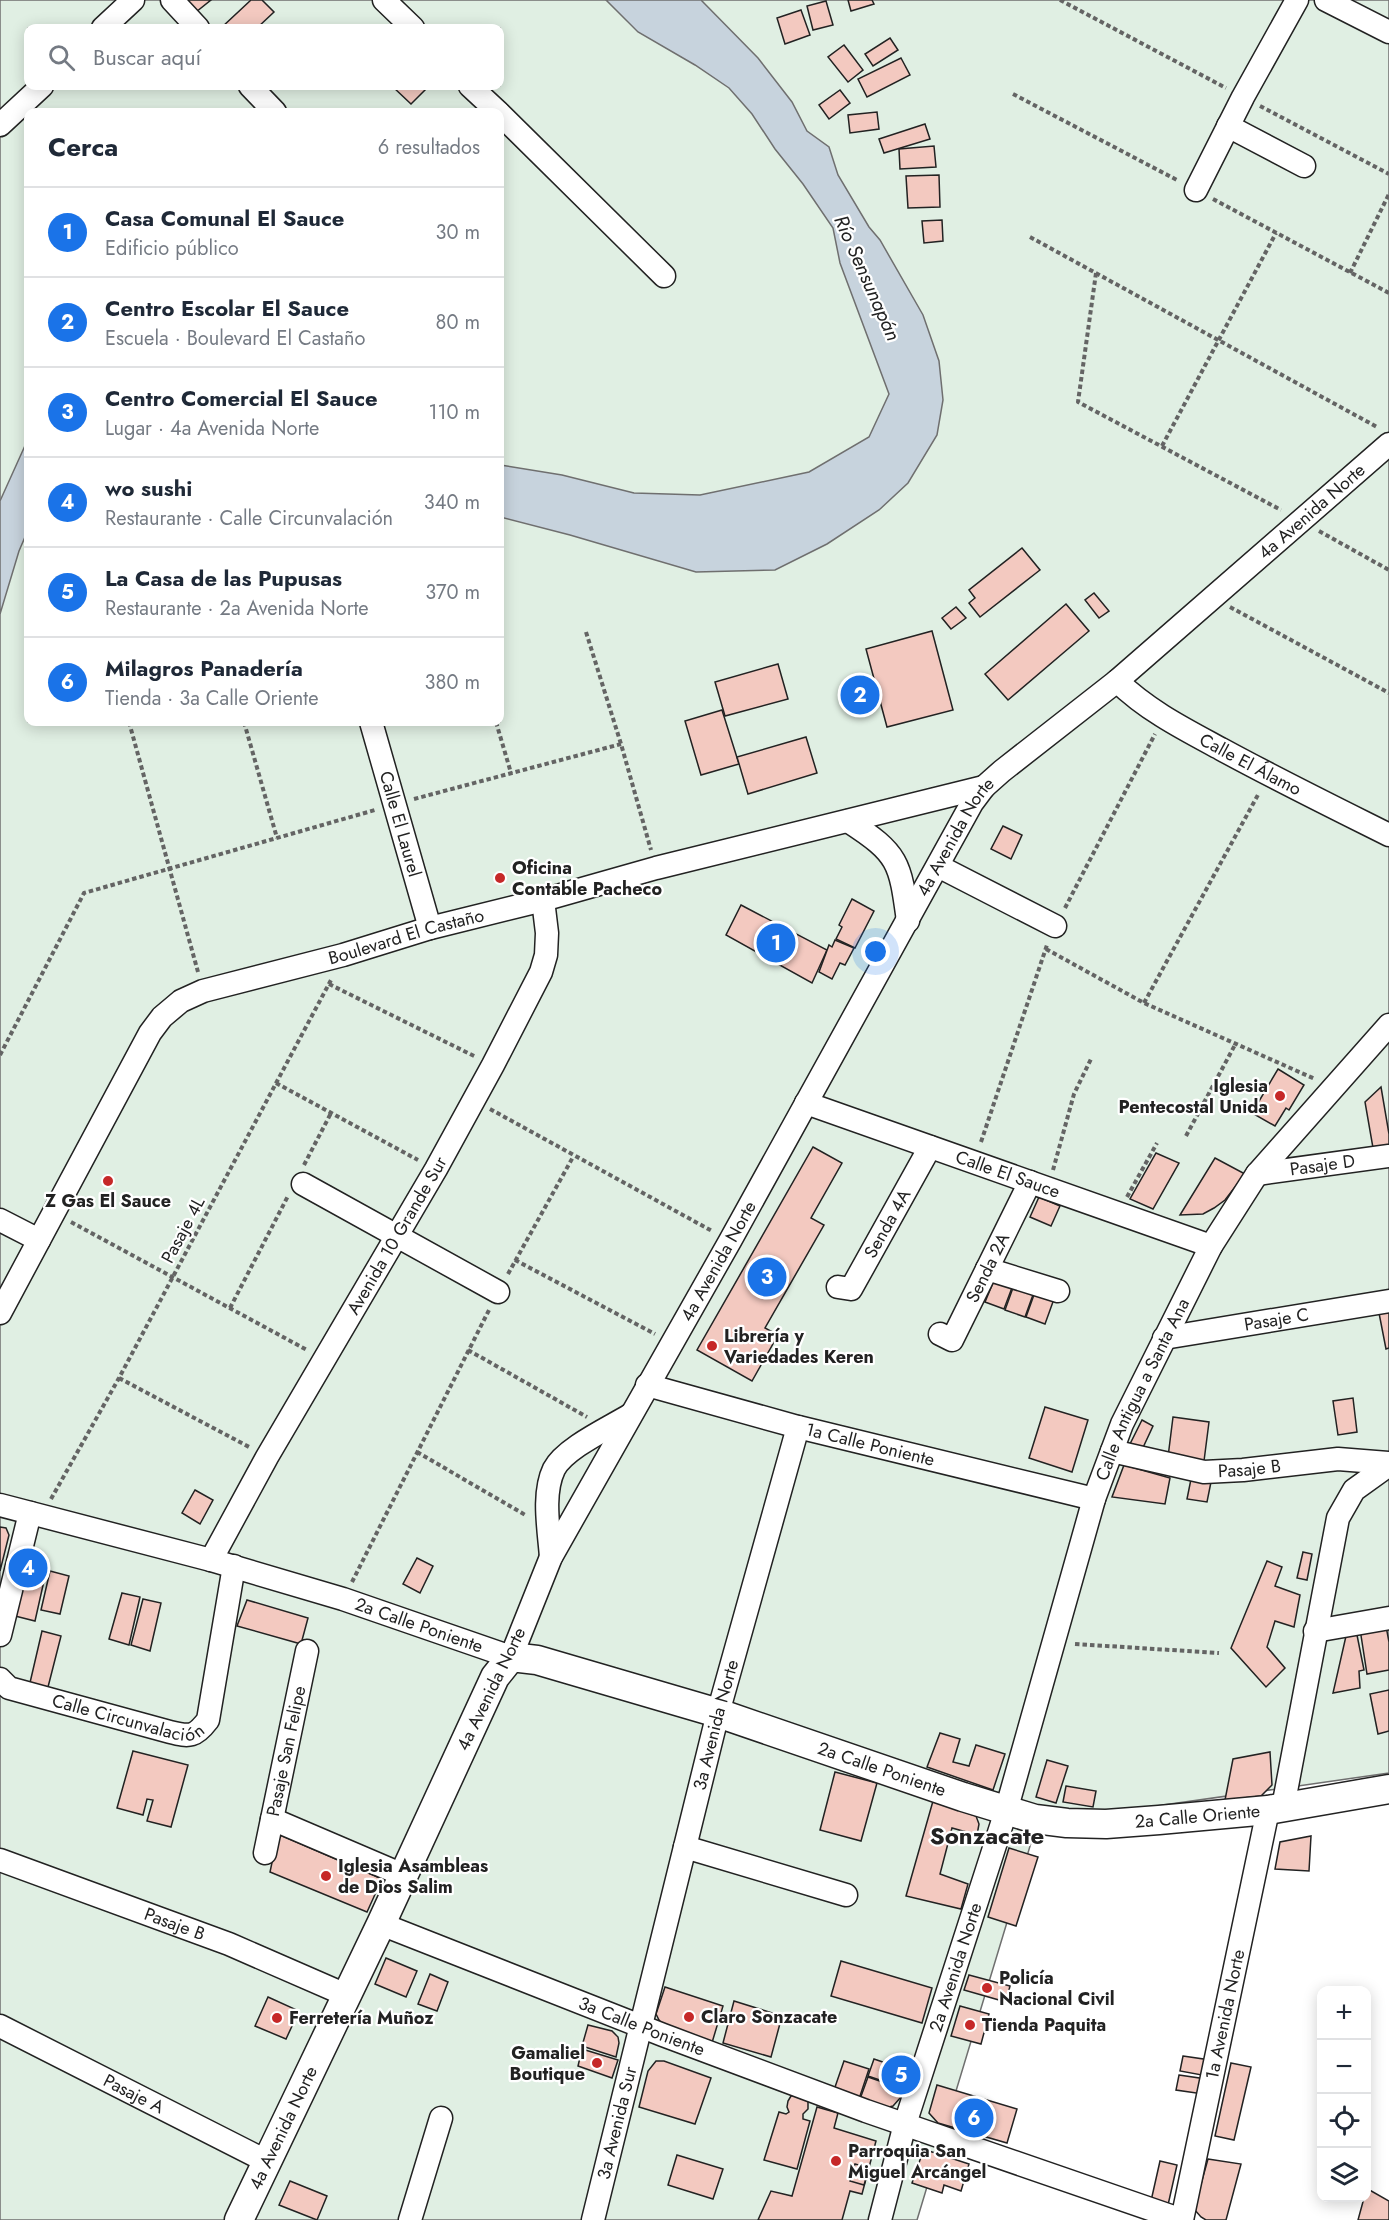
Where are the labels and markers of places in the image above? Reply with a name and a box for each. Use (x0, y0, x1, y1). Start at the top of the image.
pin: 2 (840, 672, 880, 718)
place label: Oficina Contable Pacheco (512, 855, 662, 902)
marker: Oficina Contable Pacheco (493, 871, 507, 885)
pin: 1 (756, 920, 796, 966)
place label: Iglesia Pentecostal Unida (1118, 1073, 1268, 1120)
marker: Iglesia Pentecostal Unida (1273, 1089, 1287, 1103)
marker: Z Gas El Sauce (101, 1174, 115, 1188)
place label: Z Gas El Sauce (45, 1188, 171, 1214)
pin: 3 (748, 1254, 786, 1300)
place label: Librería y Variedades Keren (723, 1323, 874, 1370)
marker: Librería y Variedades Keren (705, 1339, 719, 1353)
pin: 4 (9, 1546, 48, 1590)
place label: Iglesia Asambleas de Dios Salim (338, 1853, 488, 1900)
marker: Iglesia Asambleas de Dios Salim (319, 1869, 333, 1883)
place label: Policía Nacional Civil (999, 1965, 1115, 2012)
marker: Policía Nacional Civil (980, 1981, 994, 1995)
place label: Claro Sonzacate (701, 2004, 837, 2030)
place label: Ferretería Muñoz (289, 2005, 434, 2031)
marker: Claro Sonzacate (682, 2010, 696, 2024)
marker: Ferretería Muñoz (270, 2011, 284, 2025)
place label: Tienda Paquita (982, 2012, 1106, 2038)
marker: Tienda Paquita (963, 2018, 977, 2032)
place label: Gamaliel Boutique (510, 2040, 585, 2087)
pin: 5 (882, 2052, 920, 2098)
marker: Gamaliel Boutique (590, 2056, 604, 2070)
pin: 6 (954, 2096, 994, 2140)
place label: Parroquia San Miguel Arcángel (848, 2138, 986, 2185)
marker: Parroquia San Miguel Arcángel (829, 2154, 843, 2168)

